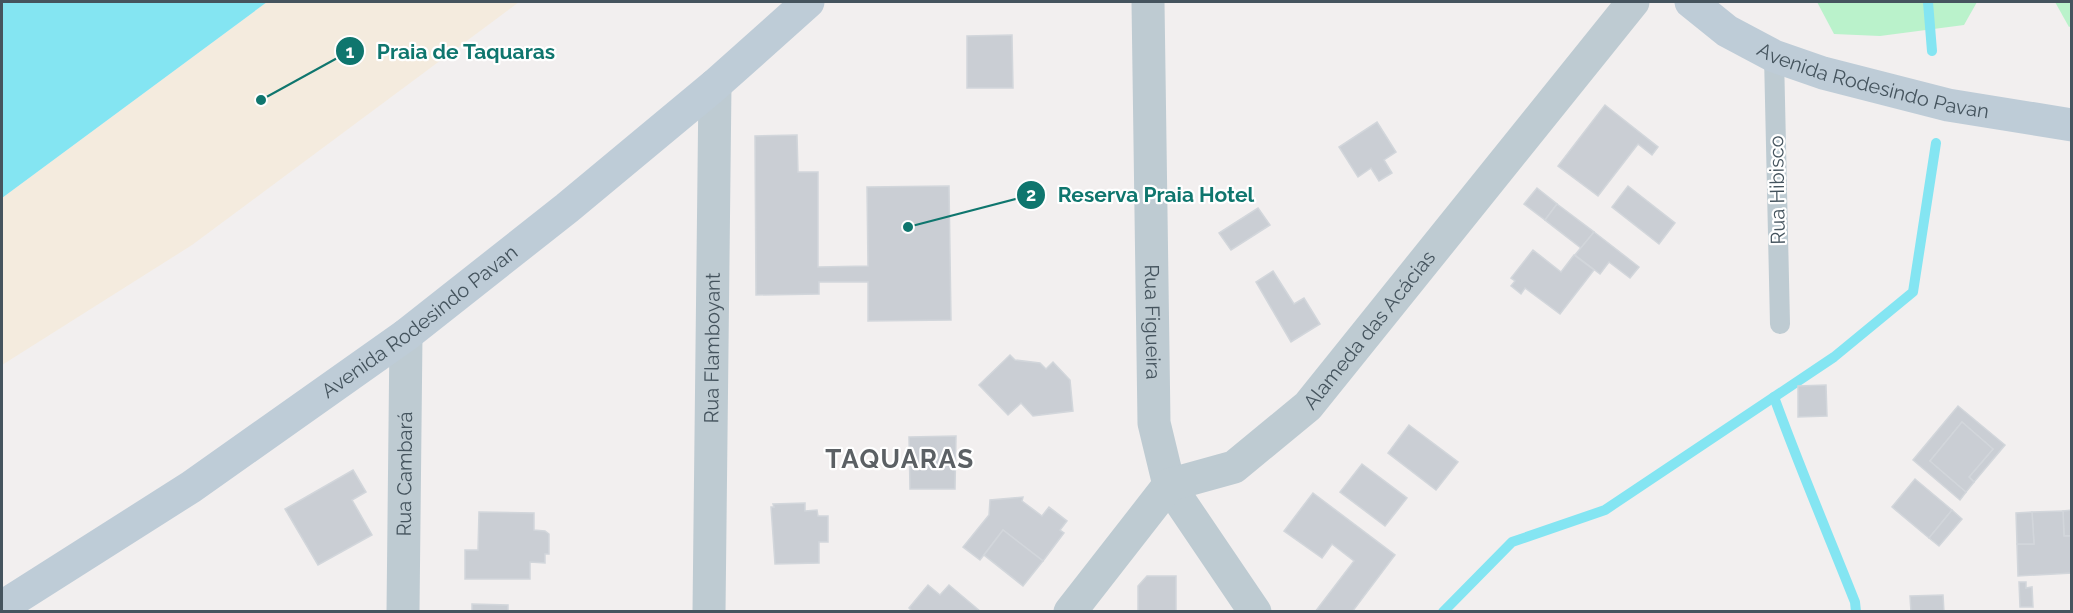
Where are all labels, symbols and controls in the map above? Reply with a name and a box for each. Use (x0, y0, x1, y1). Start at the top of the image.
callout: Praia de Taquaras (335, 32, 568, 71)
street label: Avenida Rodesindo Pavan (1753, 37, 1991, 123)
text: Praia de Taquaras (377, 39, 555, 64)
text: 1 (346, 41, 355, 62)
street label: Rua Hibisco (1764, 135, 1790, 245)
callout: Reserva Praia Hotel (1016, 176, 1266, 215)
text: Reserva Praia Hotel (1058, 182, 1255, 207)
text: 2 (1026, 184, 1036, 205)
street label: Avenida Rodesindo Pavan (317, 240, 522, 403)
street label: Alameda das Acácias (1298, 246, 1440, 414)
street label: Rua Figueira (1140, 264, 1165, 380)
street label: Rua Flamboyant (699, 272, 725, 424)
street label: Rua Cambará (392, 411, 417, 537)
district label: TAQUARAS (825, 444, 975, 474)

